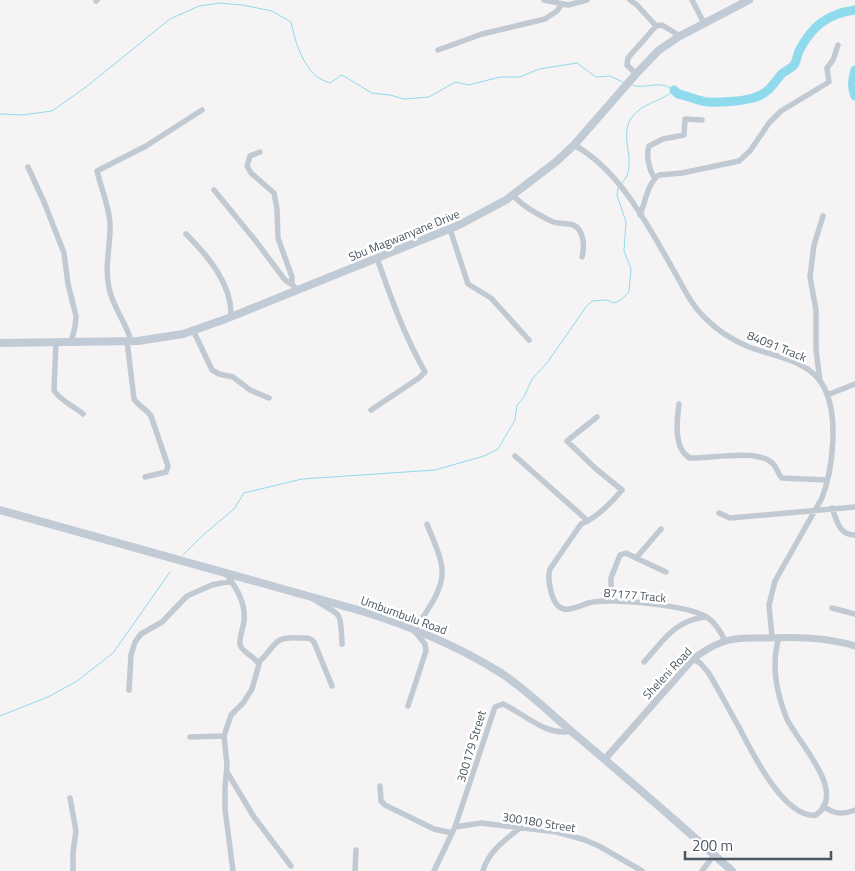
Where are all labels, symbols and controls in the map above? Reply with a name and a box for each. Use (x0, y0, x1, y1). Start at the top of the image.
street label: Sbu Magwanyane Drive (345, 204, 463, 266)
street label: 84091 Track (744, 325, 810, 367)
street label: 87177 Track (603, 583, 667, 607)
street label: Umbumbulu Road (358, 591, 450, 639)
street label: Sheleni Road (638, 643, 696, 703)
street label: 300179 Street (451, 707, 491, 784)
street label: 300180 Street (501, 807, 578, 837)
scale bar (685, 828, 831, 860)
text: 200 m (692, 834, 733, 857)

